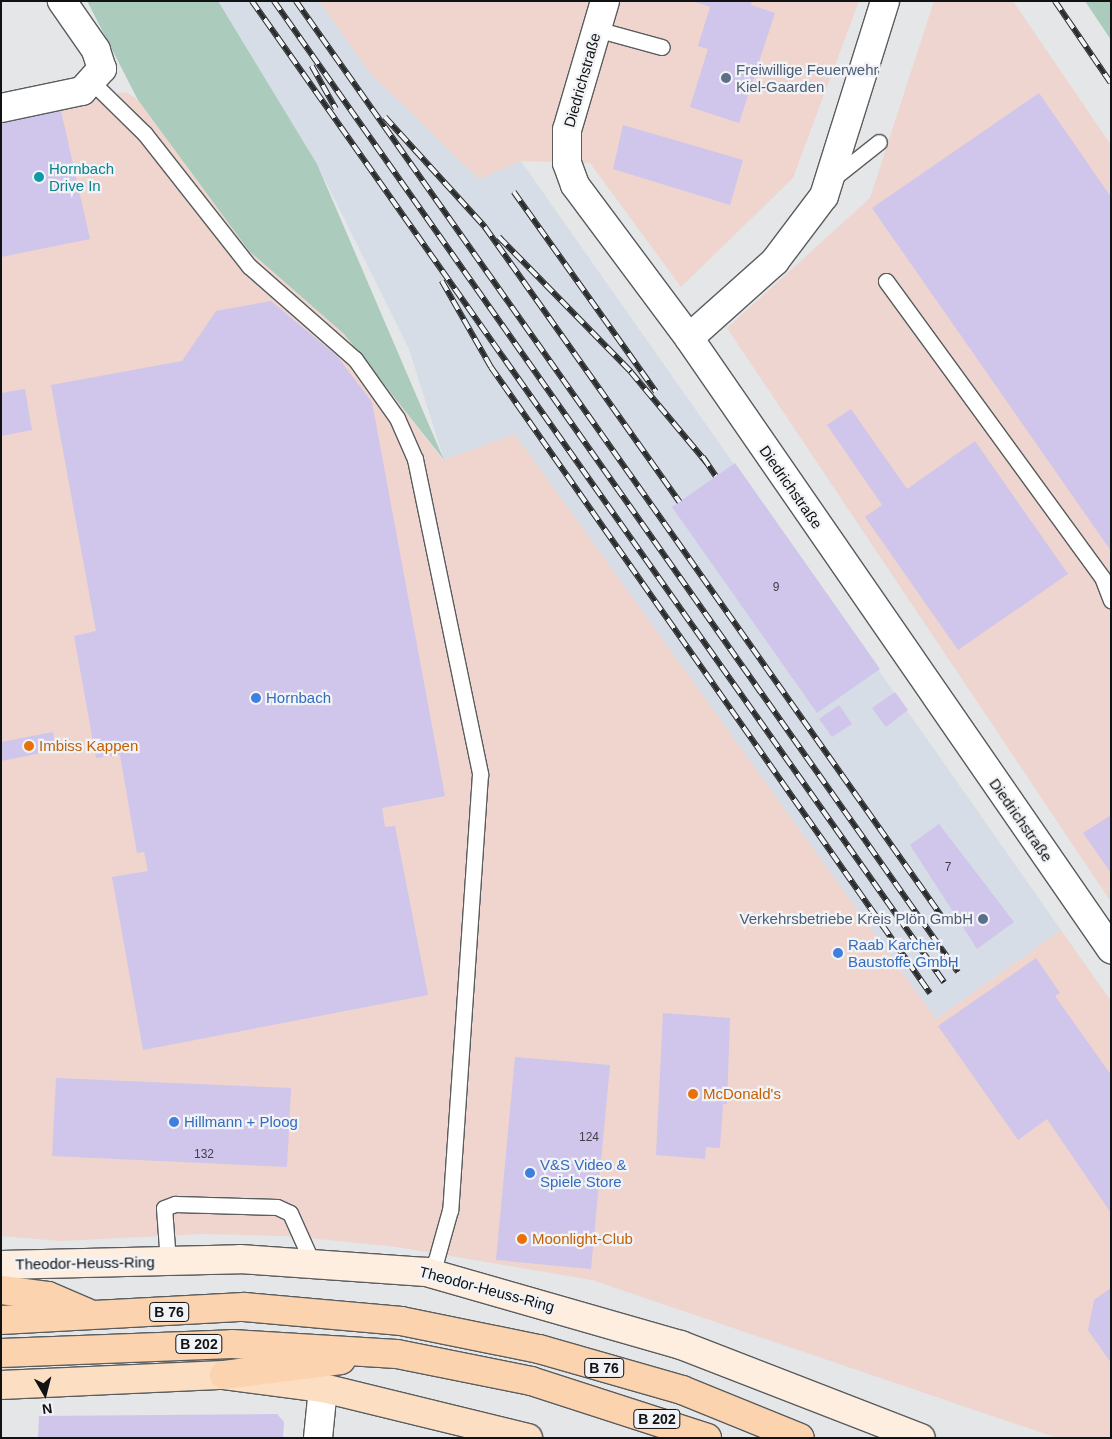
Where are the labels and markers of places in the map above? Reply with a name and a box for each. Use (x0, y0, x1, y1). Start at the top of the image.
place label: Freiwillige Feuerwehr Kiel-Gaarden (736, 60, 879, 95)
marker: Freiwillige Feuerwehr Kiel-Gaarden (720, 72, 732, 84)
place label: Hornbach Drive In (49, 159, 114, 194)
marker: Hornbach Drive In (33, 171, 45, 183)
place label: Hornbach (266, 689, 331, 707)
marker: Hornbach (250, 692, 262, 704)
place label: Imbiss Kappen (39, 737, 138, 755)
marker: Imbiss Kappen (23, 740, 35, 752)
place label: Verkehrsbetriebe Kreis Plön GmbH (740, 910, 973, 928)
marker: Verkehrsbetriebe Kreis Plön GmbH (977, 913, 989, 925)
place label: Raab Karcher Baustoffe GmbH (848, 935, 959, 970)
marker: Raab Karcher Baustoffe GmbH (832, 947, 844, 959)
place label: McDonald's (703, 1085, 781, 1103)
marker: McDonald's (687, 1088, 699, 1100)
place label: Hillmann + Ploog (184, 1113, 298, 1131)
marker: Hillmann + Ploog (168, 1116, 180, 1128)
place label: V&S Video & Spiele Store (540, 1155, 626, 1190)
marker: V&S Video & Spiele Store (524, 1167, 536, 1179)
place label: Moonlight-Club (532, 1230, 633, 1248)
marker: Moonlight-Club (516, 1233, 528, 1245)

